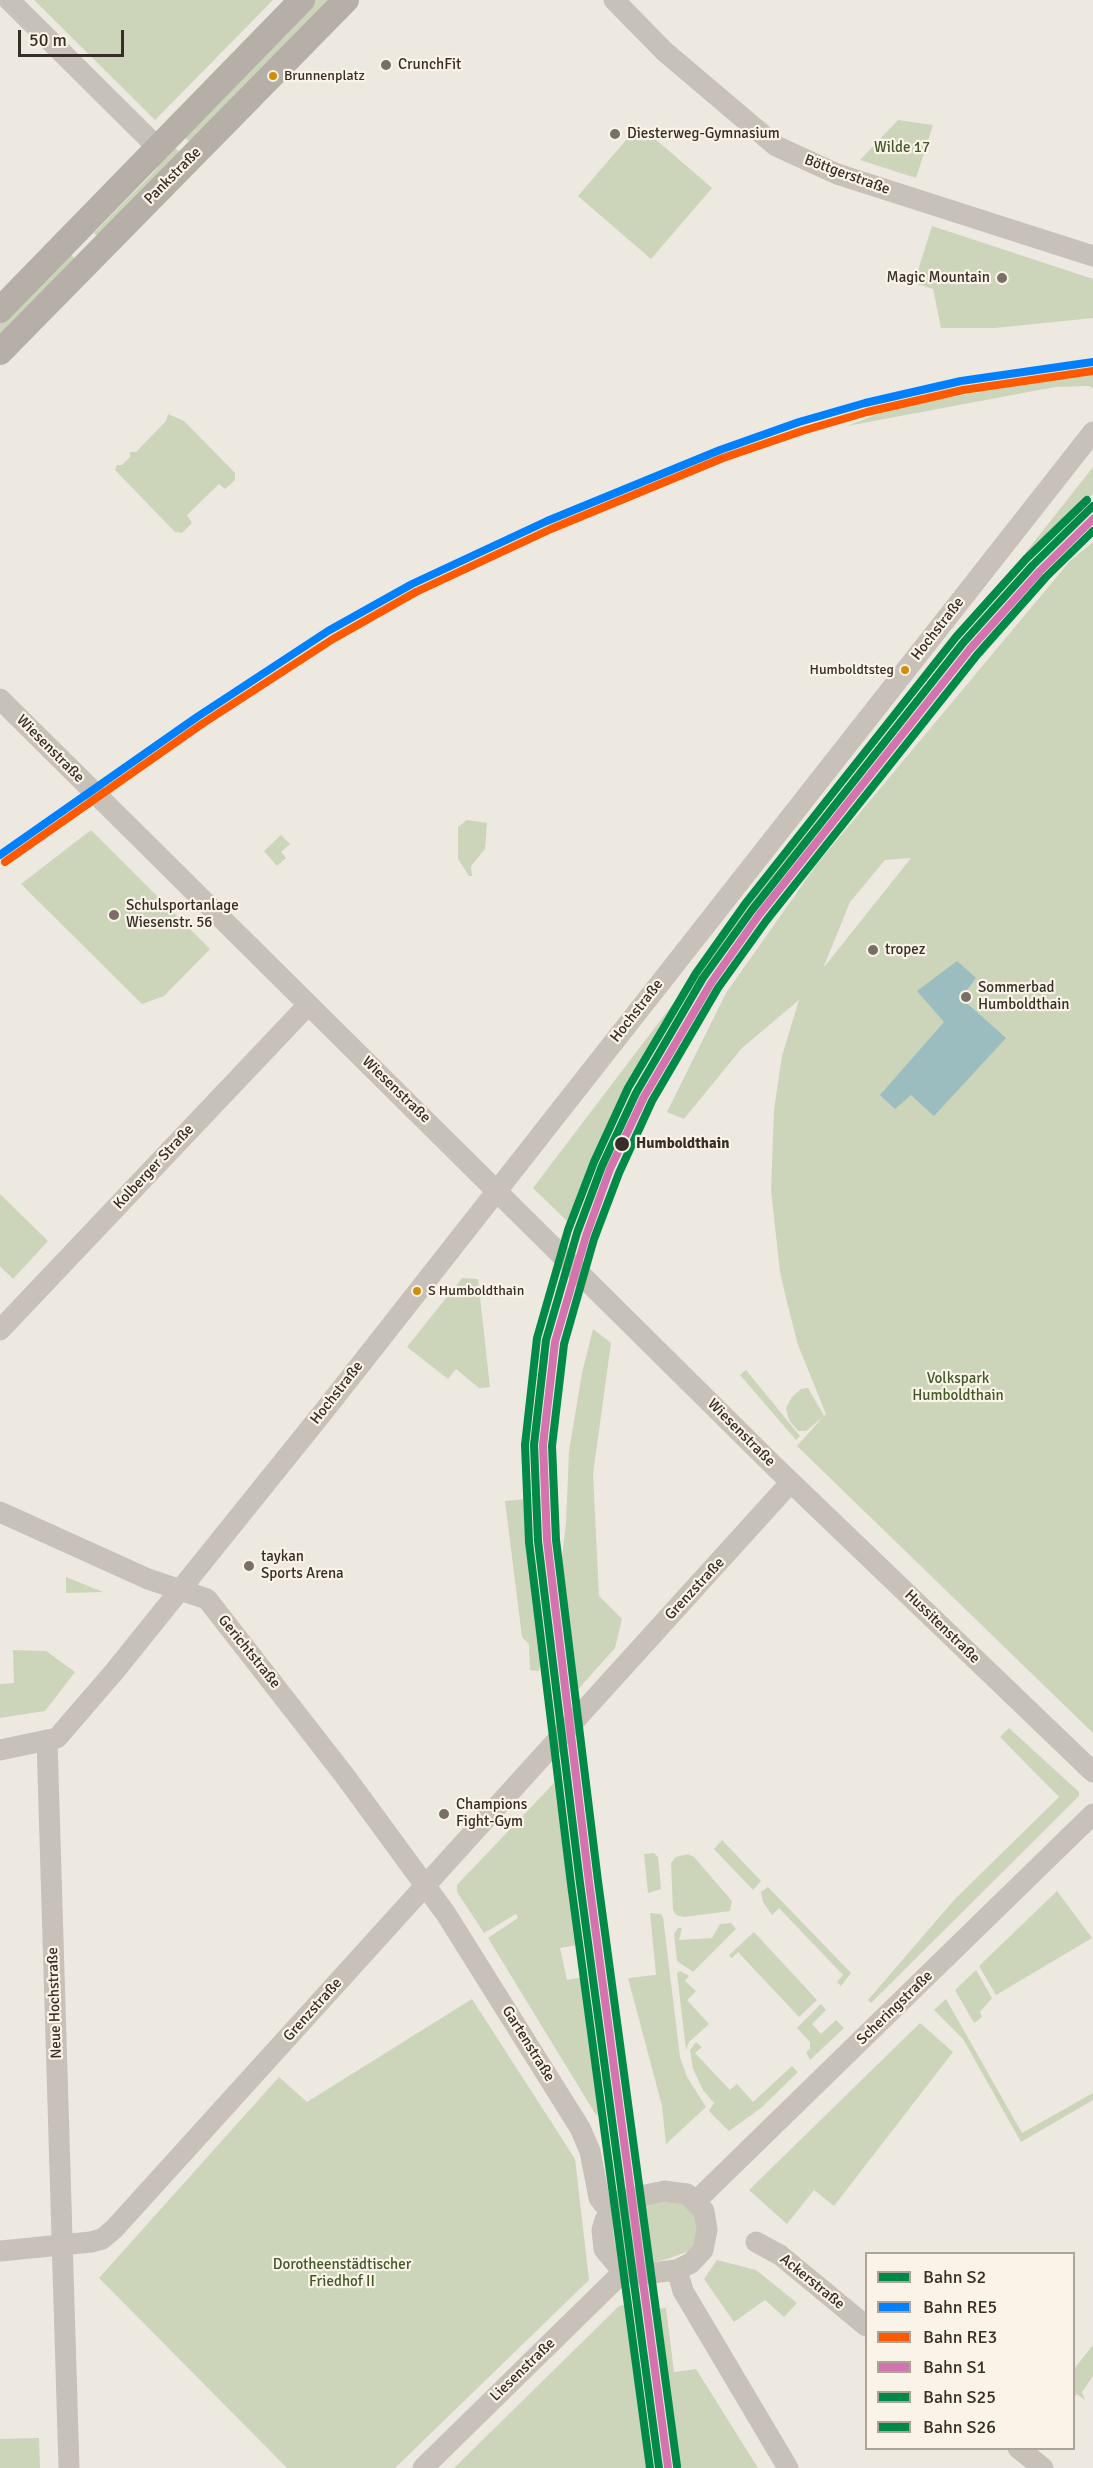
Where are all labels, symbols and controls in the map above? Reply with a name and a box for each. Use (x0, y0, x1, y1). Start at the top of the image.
scale bar (21, 18, 128, 56)
text: 50 m (29, 29, 67, 51)
place label: CrunchFit (398, 56, 461, 74)
marker: CrunchFit (379, 58, 393, 72)
place label: Brunnenplatz (284, 68, 365, 84)
marker: Brunnenplatz (267, 70, 279, 82)
place label: Diesterweg-Gymnasium (627, 125, 780, 143)
marker: Diesterweg-Gymnasium (608, 127, 622, 141)
park label: Wilde 17 (874, 139, 930, 157)
street label: Pankstraße (141, 144, 205, 208)
street label: Böttgerstraße (802, 151, 892, 199)
place label: Magic Mountain (887, 269, 990, 287)
marker: Magic Mountain (995, 271, 1009, 285)
street label: Hochstraße (908, 594, 968, 664)
place label: Humboldtsteg (809, 662, 894, 678)
marker: Humboldtsteg (899, 664, 911, 676)
street label: Wiesenstraße (12, 711, 88, 787)
place label: Schulsportanlage Wiesenstr. 56 (126, 897, 239, 932)
marker: Schulsportanlage Wiesenstr. 56 (107, 908, 121, 922)
place label: tropez (885, 941, 925, 959)
marker: tropez (866, 943, 880, 957)
street label: Hochstraße (607, 976, 667, 1046)
place label: Sommerbad Humboldthain (978, 979, 1070, 1014)
marker: Sommerbad Humboldthain (959, 990, 973, 1004)
street label: Wiesenstraße (358, 1053, 434, 1127)
street label: Kolberger Straße (110, 1121, 198, 1213)
marker: Humboldthain (613, 1135, 631, 1153)
place label: Humboldthain (636, 1135, 729, 1153)
place label: S Humboldthain (428, 1283, 524, 1299)
marker: S Humboldthain (411, 1285, 423, 1297)
street label: Hochstraße (307, 1358, 367, 1428)
park label: Volkspark Humboldthain (912, 1370, 1004, 1405)
street label: Wiesenstraße (703, 1395, 779, 1471)
place label: taykan Sports Arena (261, 1548, 344, 1583)
street label: Grenzstraße (661, 1554, 729, 1624)
marker: taykan Sports Arena (242, 1559, 256, 1573)
street label: Hussitenstraße (900, 1586, 984, 1668)
street label: Gerichtstraße (214, 1612, 284, 1692)
place label: Champions Fight-Gym (456, 1796, 527, 1831)
marker: Champions Fight-Gym (437, 1807, 451, 1821)
street label: Neue Hochstraße (44, 1947, 66, 2059)
street label: Scheringstraße (853, 1967, 937, 2049)
street label: Grenzstraße (280, 1975, 346, 2045)
street label: Gartenstraße (498, 2003, 558, 2085)
street label: Ackerstraße (776, 2250, 848, 2314)
legend (865, 2252, 1075, 2450)
park label: Dorotheenstädtischer Friedhof II (273, 2256, 411, 2291)
text: Bahn S2 (923, 2266, 986, 2288)
text: Bahn RE5 (923, 2296, 997, 2318)
text: Bahn RE3 (923, 2326, 997, 2348)
street label: Liesenstraße (487, 2335, 559, 2405)
text: Bahn S1 (923, 2356, 986, 2378)
text: Bahn S25 (923, 2386, 996, 2408)
text: Bahn S26 (923, 2416, 996, 2438)

